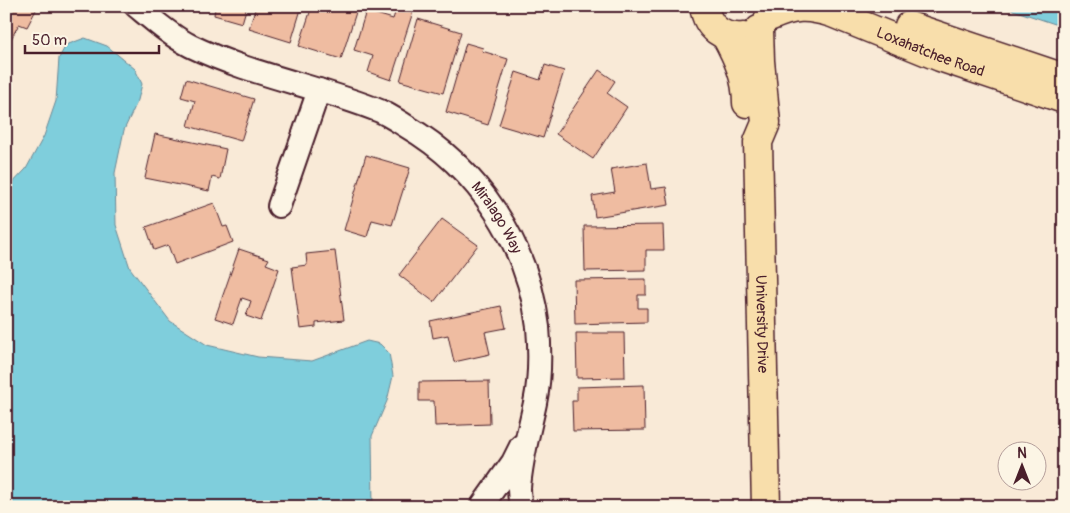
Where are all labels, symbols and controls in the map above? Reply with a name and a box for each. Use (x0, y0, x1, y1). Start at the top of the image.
scale bar (25, 22, 159, 54)
street label: Loxahatchee Road (873, 23, 987, 81)
text: 50 m (32, 31, 67, 50)
street label: Miralago Way (467, 178, 526, 257)
street label: University Drive (751, 275, 772, 374)
north arrow (998, 440, 1048, 490)
text: N (1017, 445, 1027, 462)

